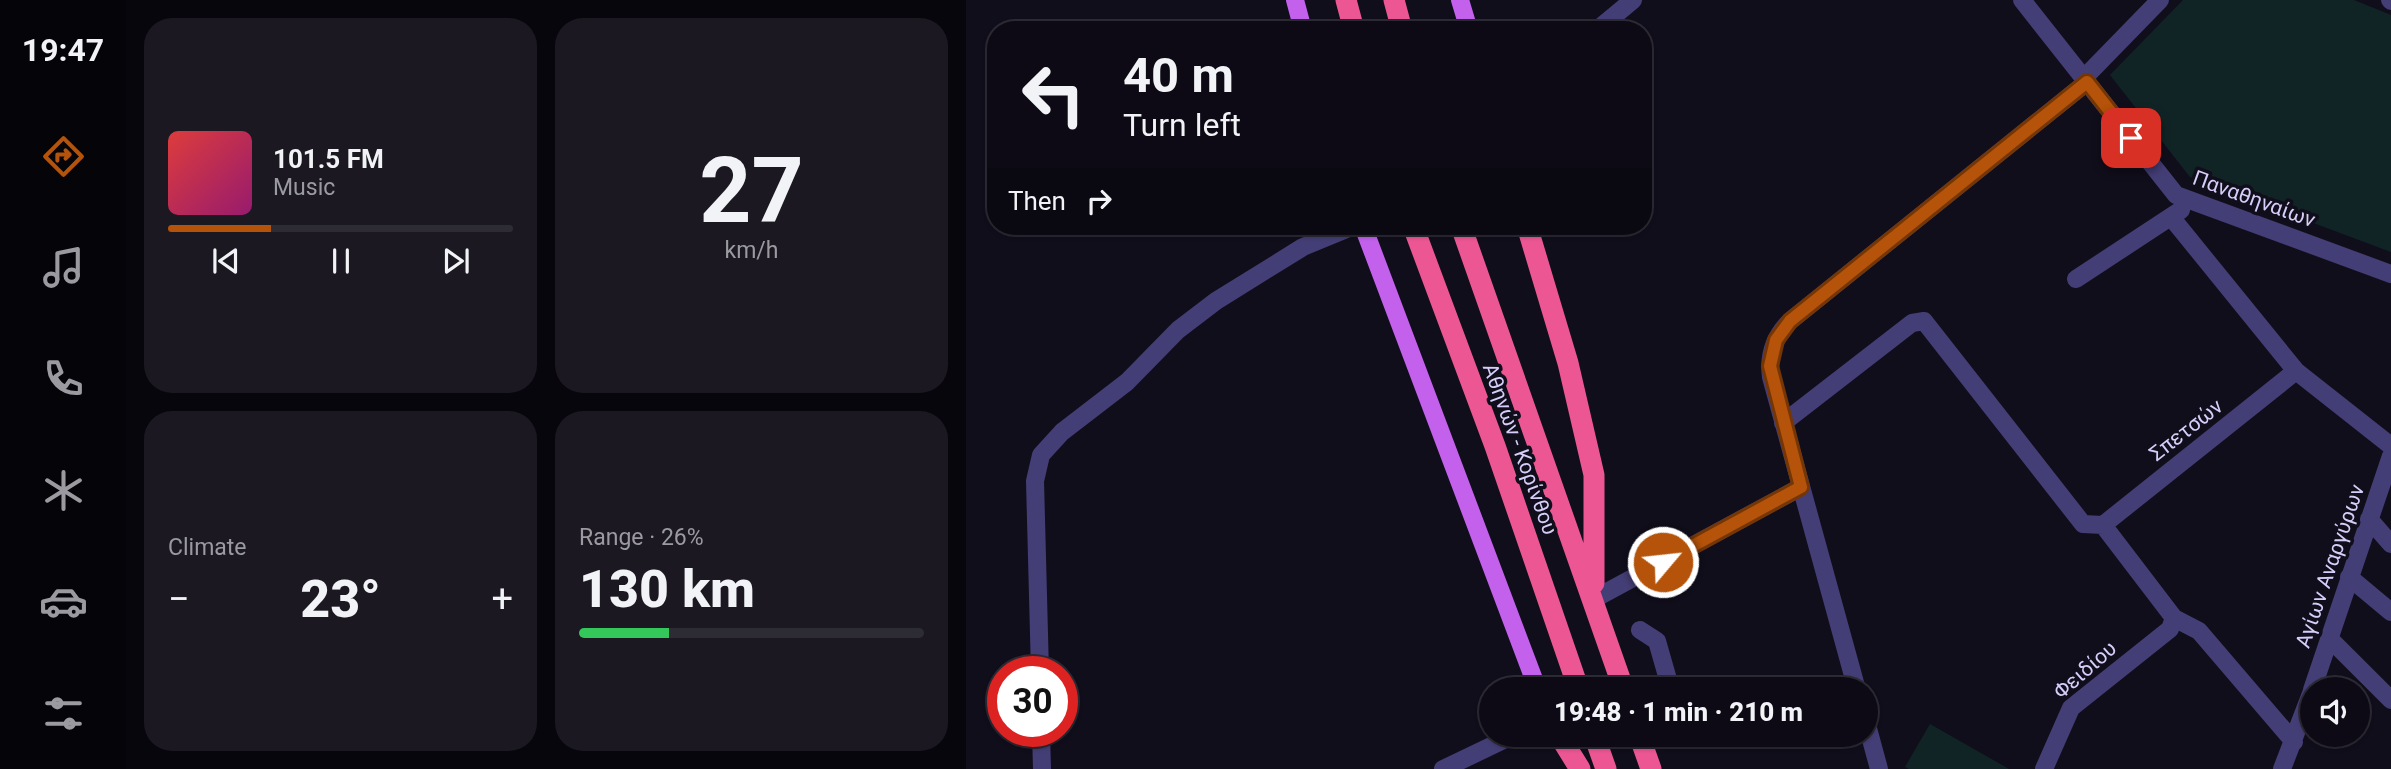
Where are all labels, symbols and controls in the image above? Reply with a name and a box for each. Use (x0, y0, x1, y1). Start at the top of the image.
text: 19:47 (22, 31, 104, 69)
text: 40 m (1123, 47, 1234, 104)
icon: left (1008, 49, 1099, 140)
text: Turn left (1123, 106, 1241, 144)
pin (2101, 108, 2161, 168)
icon: arrive (2112, 119, 2150, 157)
icon: directions (39, 132, 88, 181)
text: 27 (699, 138, 804, 244)
text: 101.5 FM (273, 144, 384, 174)
street label: Παναθηναίων (2189, 166, 2319, 232)
text: Music (273, 174, 335, 201)
icon: right (1080, 182, 1118, 220)
text: Then (1008, 186, 1066, 216)
text: km/h (725, 237, 779, 264)
icon: previous (207, 242, 245, 280)
icon: pause (322, 242, 360, 280)
icon: next (437, 242, 475, 280)
icon: music (39, 243, 88, 292)
icon: phone (39, 354, 88, 403)
street label: Αθηνών - Κορίνθου (1478, 360, 1562, 538)
street label: Σπετσών (2145, 394, 2227, 466)
icon: climate (39, 466, 88, 515)
street label: Αγίων Αναργύρων (2291, 481, 2369, 651)
text: Range · 26% (579, 524, 704, 551)
position arrow (1626, 525, 1700, 599)
text: Climate (168, 534, 247, 561)
text: 130 km (579, 559, 755, 620)
text: 23° (300, 569, 381, 630)
icon: car (39, 577, 88, 626)
text: − (168, 577, 190, 621)
text: + (491, 577, 513, 621)
street label: Φειδίου (2049, 636, 2121, 704)
speed limit sign: 30 (987, 656, 1078, 747)
map controls (2300, 677, 2370, 747)
button: sound (2300, 677, 2370, 747)
icon: filters (39, 689, 88, 738)
text: 19:48 · 1 min · 210 m (1554, 697, 1803, 727)

